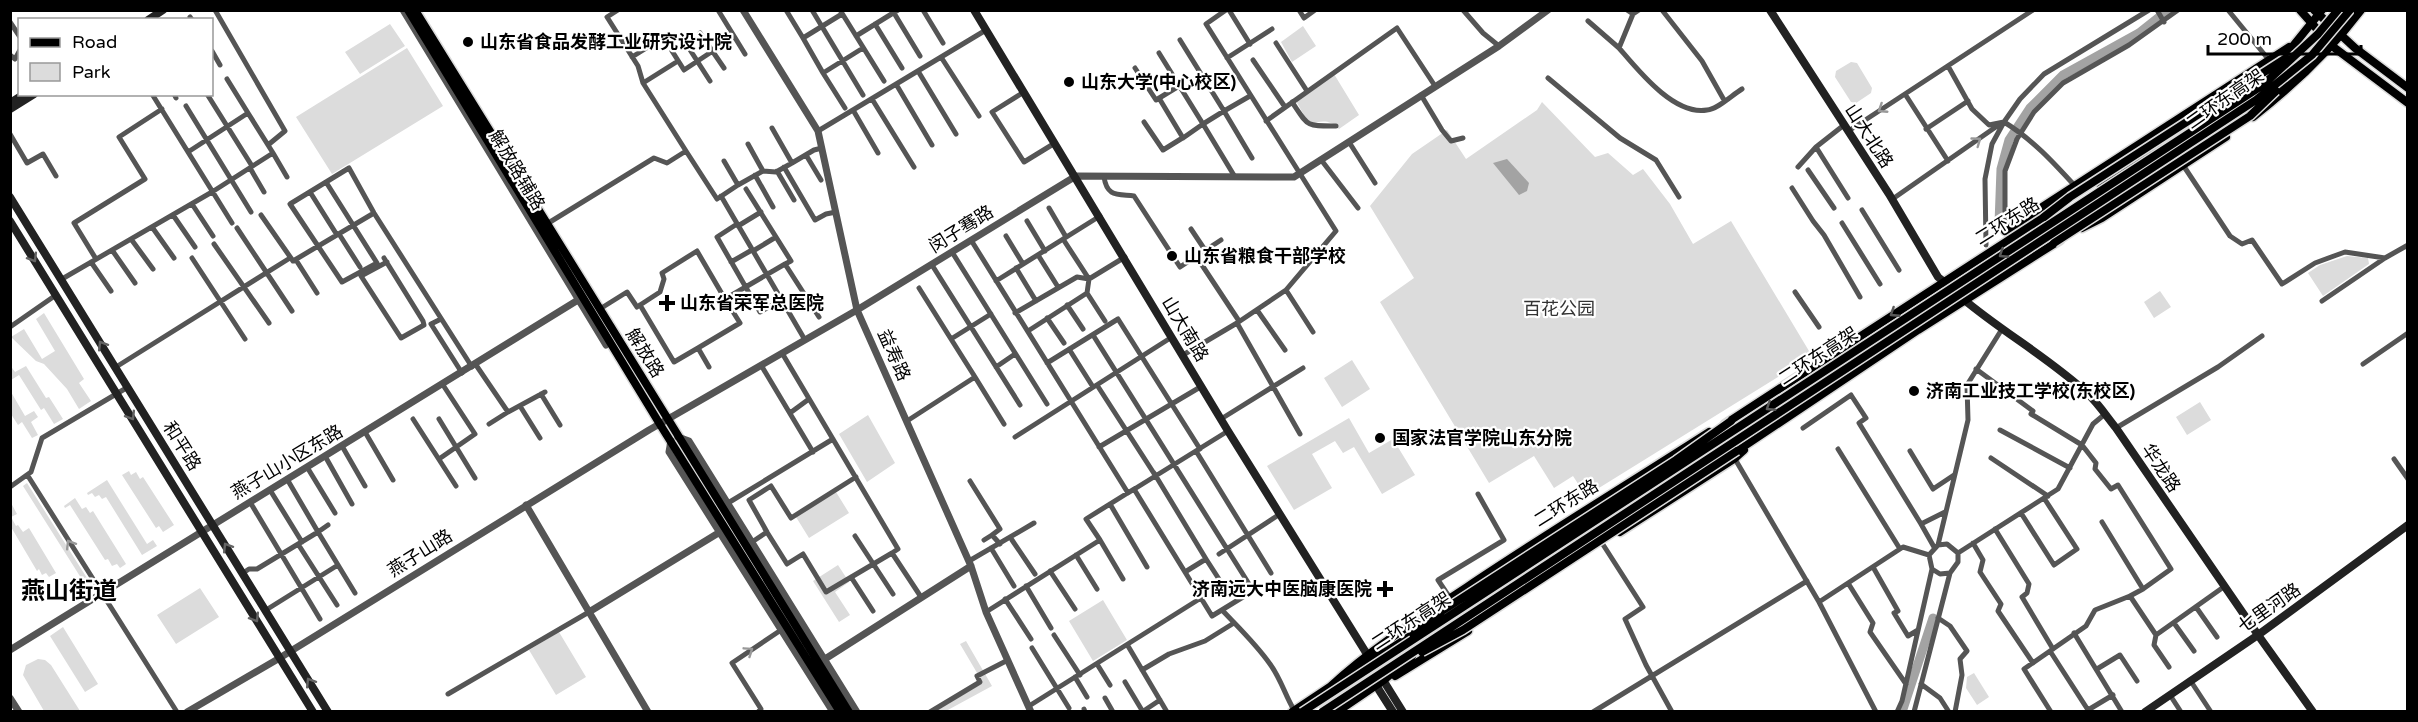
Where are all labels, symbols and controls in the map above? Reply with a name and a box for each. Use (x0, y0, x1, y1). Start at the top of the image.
legend (18, 18, 213, 96)
scale bar (2208, 18, 2361, 56)
text: 200 m (2217, 28, 2272, 50)
text: Road (72, 31, 117, 53)
place label: 山东省食品发酵工业研究设计院 (480, 31, 732, 53)
marker: 山东省食品发酵工业研究设计院 (461, 35, 475, 49)
text: Park (72, 61, 111, 83)
street label: 二环东高架 (2182, 64, 2268, 134)
place label: 山东大学(中心校区) (1081, 71, 1237, 93)
marker: 山东大学(中心校区) (1062, 75, 1076, 89)
street label: 山大北路 (1840, 100, 1898, 172)
one-way arrow (1878, 102, 1889, 113)
street label: 解放路辅路 (484, 126, 550, 214)
one-way arrow (1970, 137, 1981, 148)
street label: 二环东路 (1971, 193, 2043, 249)
street label: 闵子骞路 (925, 201, 997, 257)
place label: 山东省粮食干部学校 (1184, 245, 1346, 267)
one-way arrow (1999, 246, 2009, 258)
marker: 山东省粮食干部学校 (1165, 249, 1179, 263)
one-way arrow (26, 252, 38, 262)
place label: 山东省荣军总医院 (680, 292, 824, 314)
street label: 山大南路 (1157, 292, 1213, 366)
marker: 山东省荣军总医院 (658, 294, 676, 312)
park label: 百花公园 (1523, 298, 1595, 320)
one-way arrow (1890, 305, 1900, 317)
street label: 二环东高架 (1774, 322, 1862, 390)
street label: 解放路 (621, 324, 669, 382)
street label: 益寿路 (873, 326, 915, 384)
one-way arrow (98, 341, 110, 351)
place label: 济南工业技工学校(东校区) (1926, 380, 2136, 402)
marker: 济南工业技工学校(东校区) (1907, 384, 1921, 398)
one-way arrow (1766, 400, 1777, 411)
one-way arrow (123, 410, 135, 420)
street label: 和平路 (158, 417, 206, 475)
street label: 燕子山小区东路 (227, 420, 347, 504)
place label: 国家法官学院山东分院 (1392, 427, 1572, 449)
marker: 国家法官学院山东分院 (1373, 431, 1387, 445)
street label: 华龙路 (2137, 439, 2185, 497)
street label: 二环东路 (1530, 475, 1602, 531)
street label: 燕子山路 (384, 525, 456, 581)
one-way arrow (66, 540, 78, 550)
one-way arrow (222, 543, 234, 553)
district label: 燕山街道 (21, 577, 117, 606)
place label: 济南远大中医脑康医院 (1192, 578, 1372, 600)
street label: 七里河路 (2233, 578, 2305, 638)
marker: 济南远大中医脑康医院 (1376, 580, 1394, 598)
street label: 二环东高架 (1367, 587, 1455, 655)
one-way arrow (248, 611, 259, 622)
one-way arrow (743, 647, 754, 658)
one-way arrow (306, 678, 318, 688)

